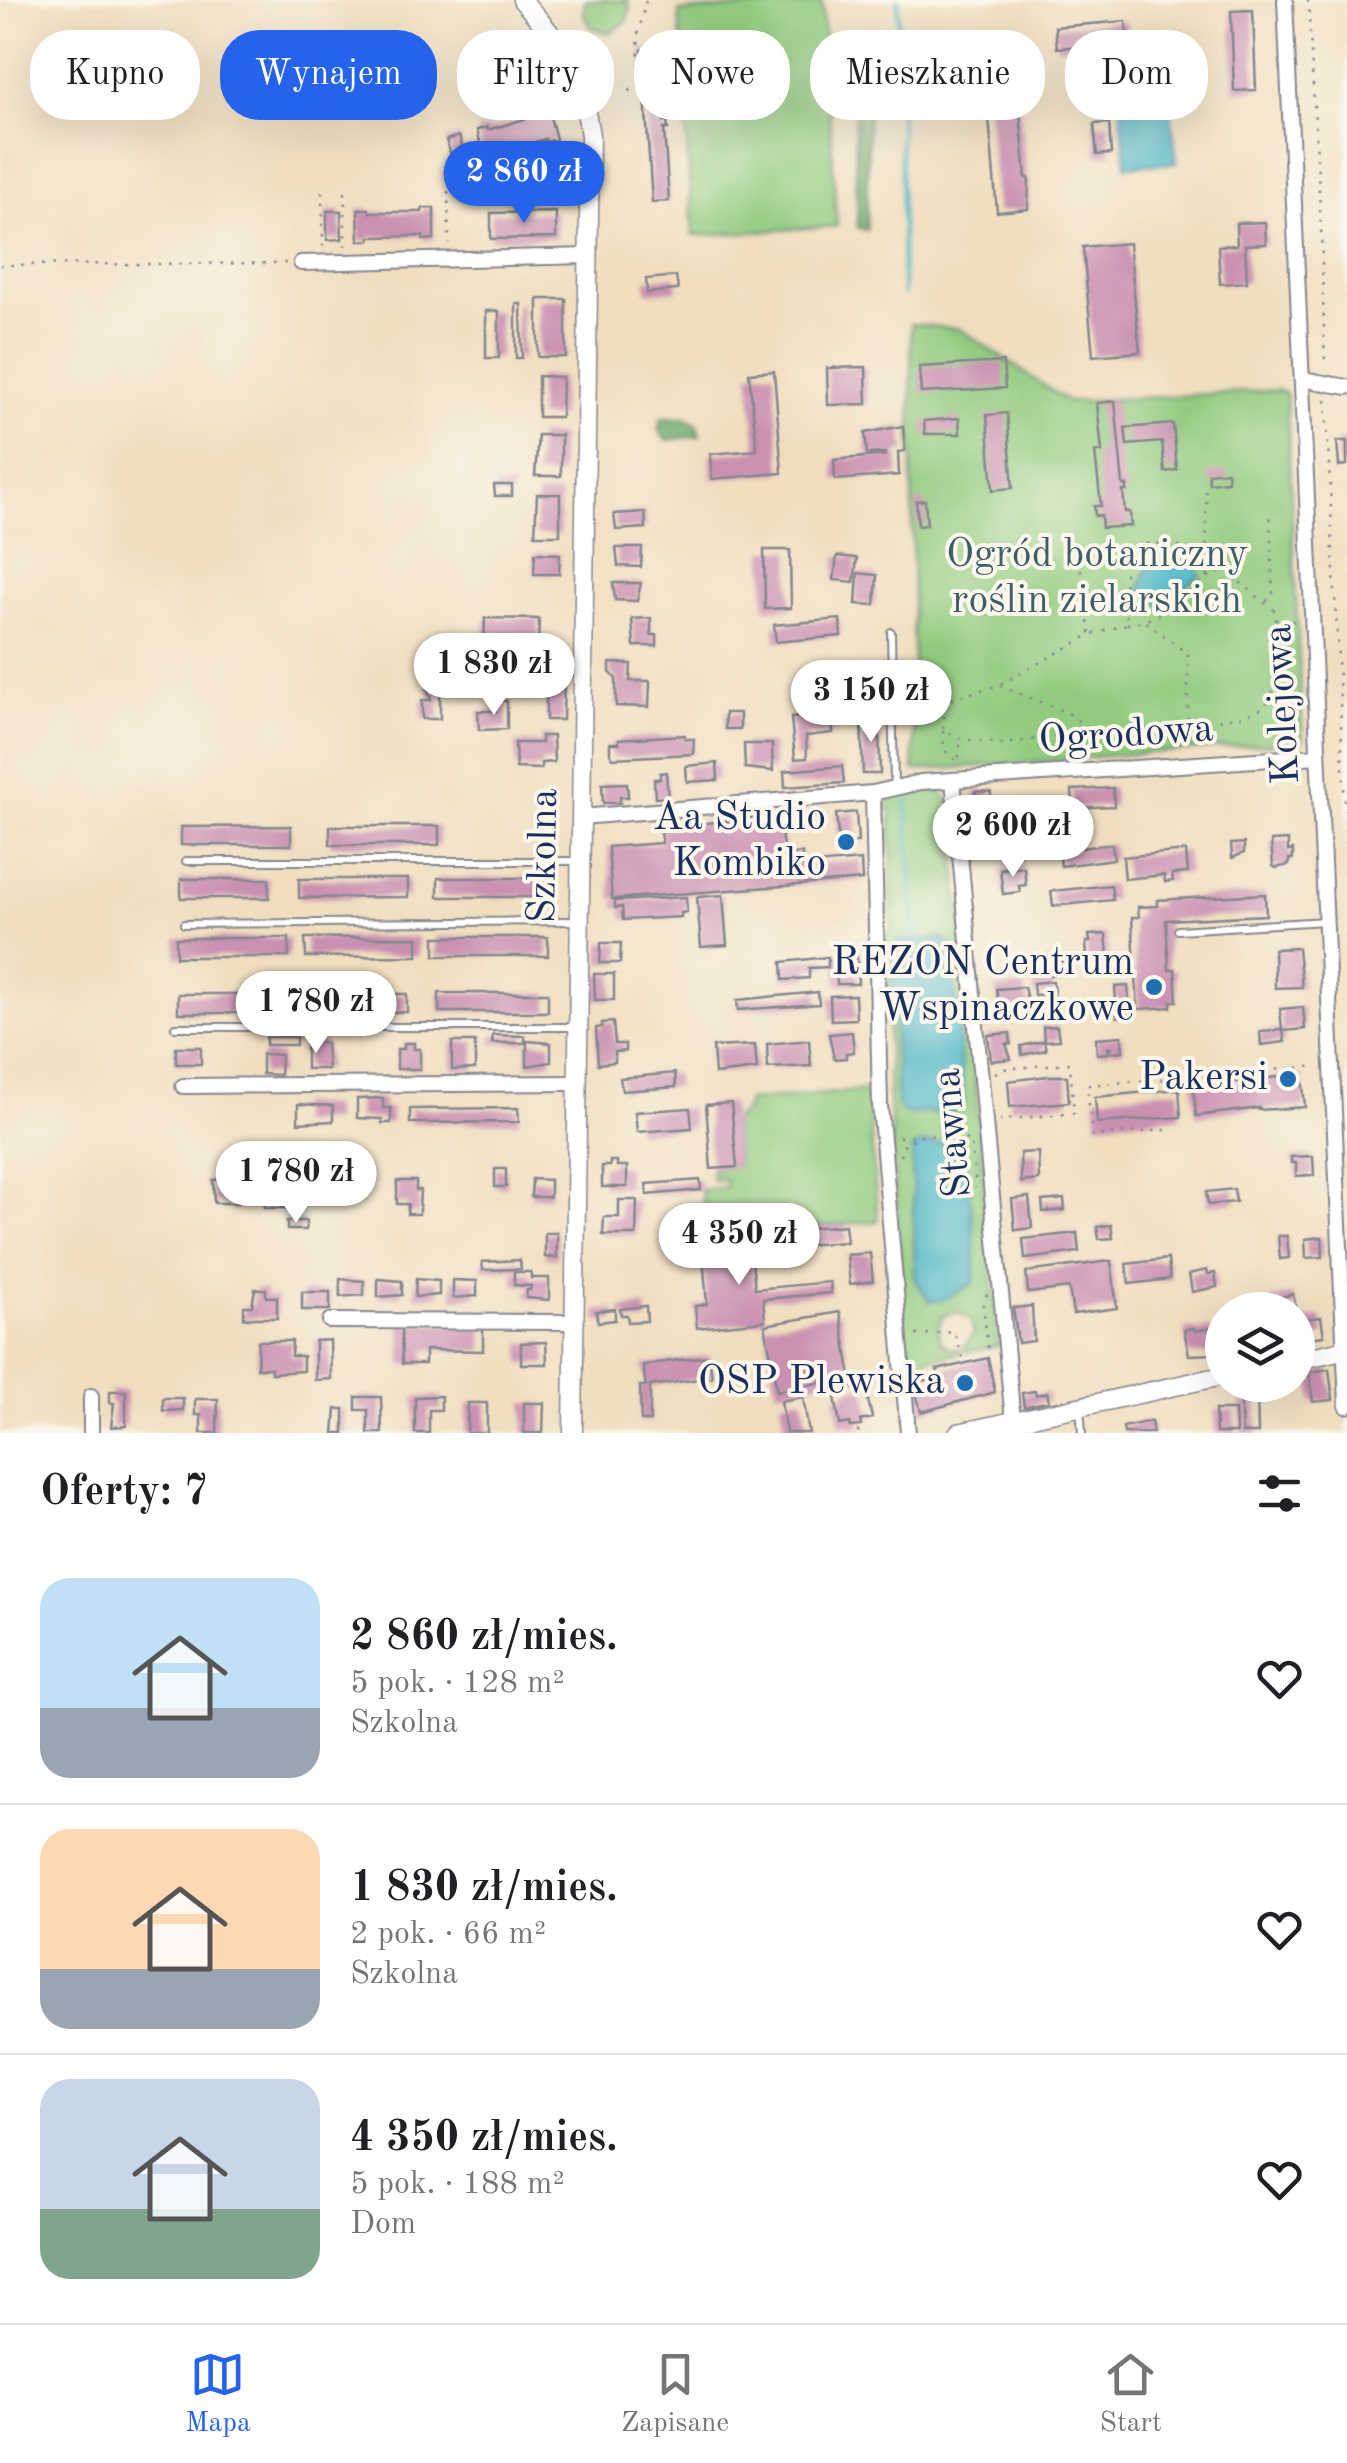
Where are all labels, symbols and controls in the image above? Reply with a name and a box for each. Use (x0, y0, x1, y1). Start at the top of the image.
chip: Kupno (30, 30, 200, 120)
chip: Wynajem (220, 30, 437, 120)
chip: Filtry (457, 30, 614, 120)
chip: Nowe (634, 30, 790, 120)
chip: Mieszkanie (810, 30, 1045, 120)
chip: Dom (1065, 30, 1208, 120)
pin: 2 860 zł (421, 141, 627, 226)
text: 2 860 zł (466, 157, 582, 189)
park label: Ogród botaniczny roślin zielarskich (946, 536, 1248, 622)
street label: Kolejowa (1260, 622, 1308, 785)
pin: 1 830 zł (391, 633, 597, 718)
text: 1 830 zł (436, 649, 552, 681)
pin: 3 150 zł (768, 660, 974, 745)
text: 3 150 zł (813, 676, 929, 708)
street label: Ogrodowa (1037, 710, 1215, 762)
street label: Szkolna (524, 788, 566, 924)
pin: 2 600 zł (910, 795, 1116, 880)
place label: Aa Studio Kombiko (653, 799, 826, 885)
text: 2 600 zł (955, 811, 1071, 843)
marker: Aa Studio Kombiko (835, 831, 857, 853)
place label: REZON Centrum Wspinaczkowe (831, 944, 1134, 1030)
pin: 1 780 zł (213, 971, 419, 1056)
marker: REZON Centrum Wspinaczkowe (1143, 976, 1165, 998)
text: 1 780 zł (258, 987, 374, 1019)
place label: Pakersi (1139, 1059, 1268, 1099)
street label: Stawna (928, 1066, 980, 1199)
marker: Pakersi (1277, 1068, 1299, 1090)
pin: 1 780 zł (193, 1141, 399, 1226)
text: 1 780 zł (238, 1157, 354, 1189)
pin: 4 350 zł (636, 1203, 842, 1288)
text: 4 350 zł (681, 1219, 797, 1251)
map controls (1205, 1292, 1315, 1402)
button: layers (1205, 1292, 1315, 1402)
place label: OSP Plewiska (698, 1363, 945, 1403)
marker: OSP Plewiska (954, 1372, 976, 1394)
icon: filters (1252, 1466, 1307, 1521)
text: Oferty: 7 (40, 1472, 208, 1514)
text: 2 860 zł/mies. (350, 1617, 618, 1659)
icon: home (120, 1618, 240, 1738)
icon: heart (1252, 1651, 1307, 1706)
text: 5 pok. · 128 m² (350, 1668, 565, 1700)
text: Szkolna (350, 1708, 458, 1740)
text: 1 830 zł/mies. (350, 1868, 618, 1910)
icon: home (120, 1869, 240, 1989)
icon: heart (1252, 1902, 1307, 1957)
text: 2 pok. · 66 m² (350, 1919, 546, 1951)
text: Szkolna (350, 1959, 458, 1991)
text: 4 350 zł/mies. (350, 2118, 618, 2160)
icon: home (120, 2119, 240, 2239)
icon: heart (1252, 2152, 1307, 2207)
text: 5 pok. · 188 m² (350, 2169, 565, 2201)
text: Dom (350, 2209, 416, 2241)
tab: Mapa (185, 2347, 251, 2442)
tab: Zapisane (621, 2347, 729, 2442)
tab: Start (1100, 2347, 1162, 2442)

